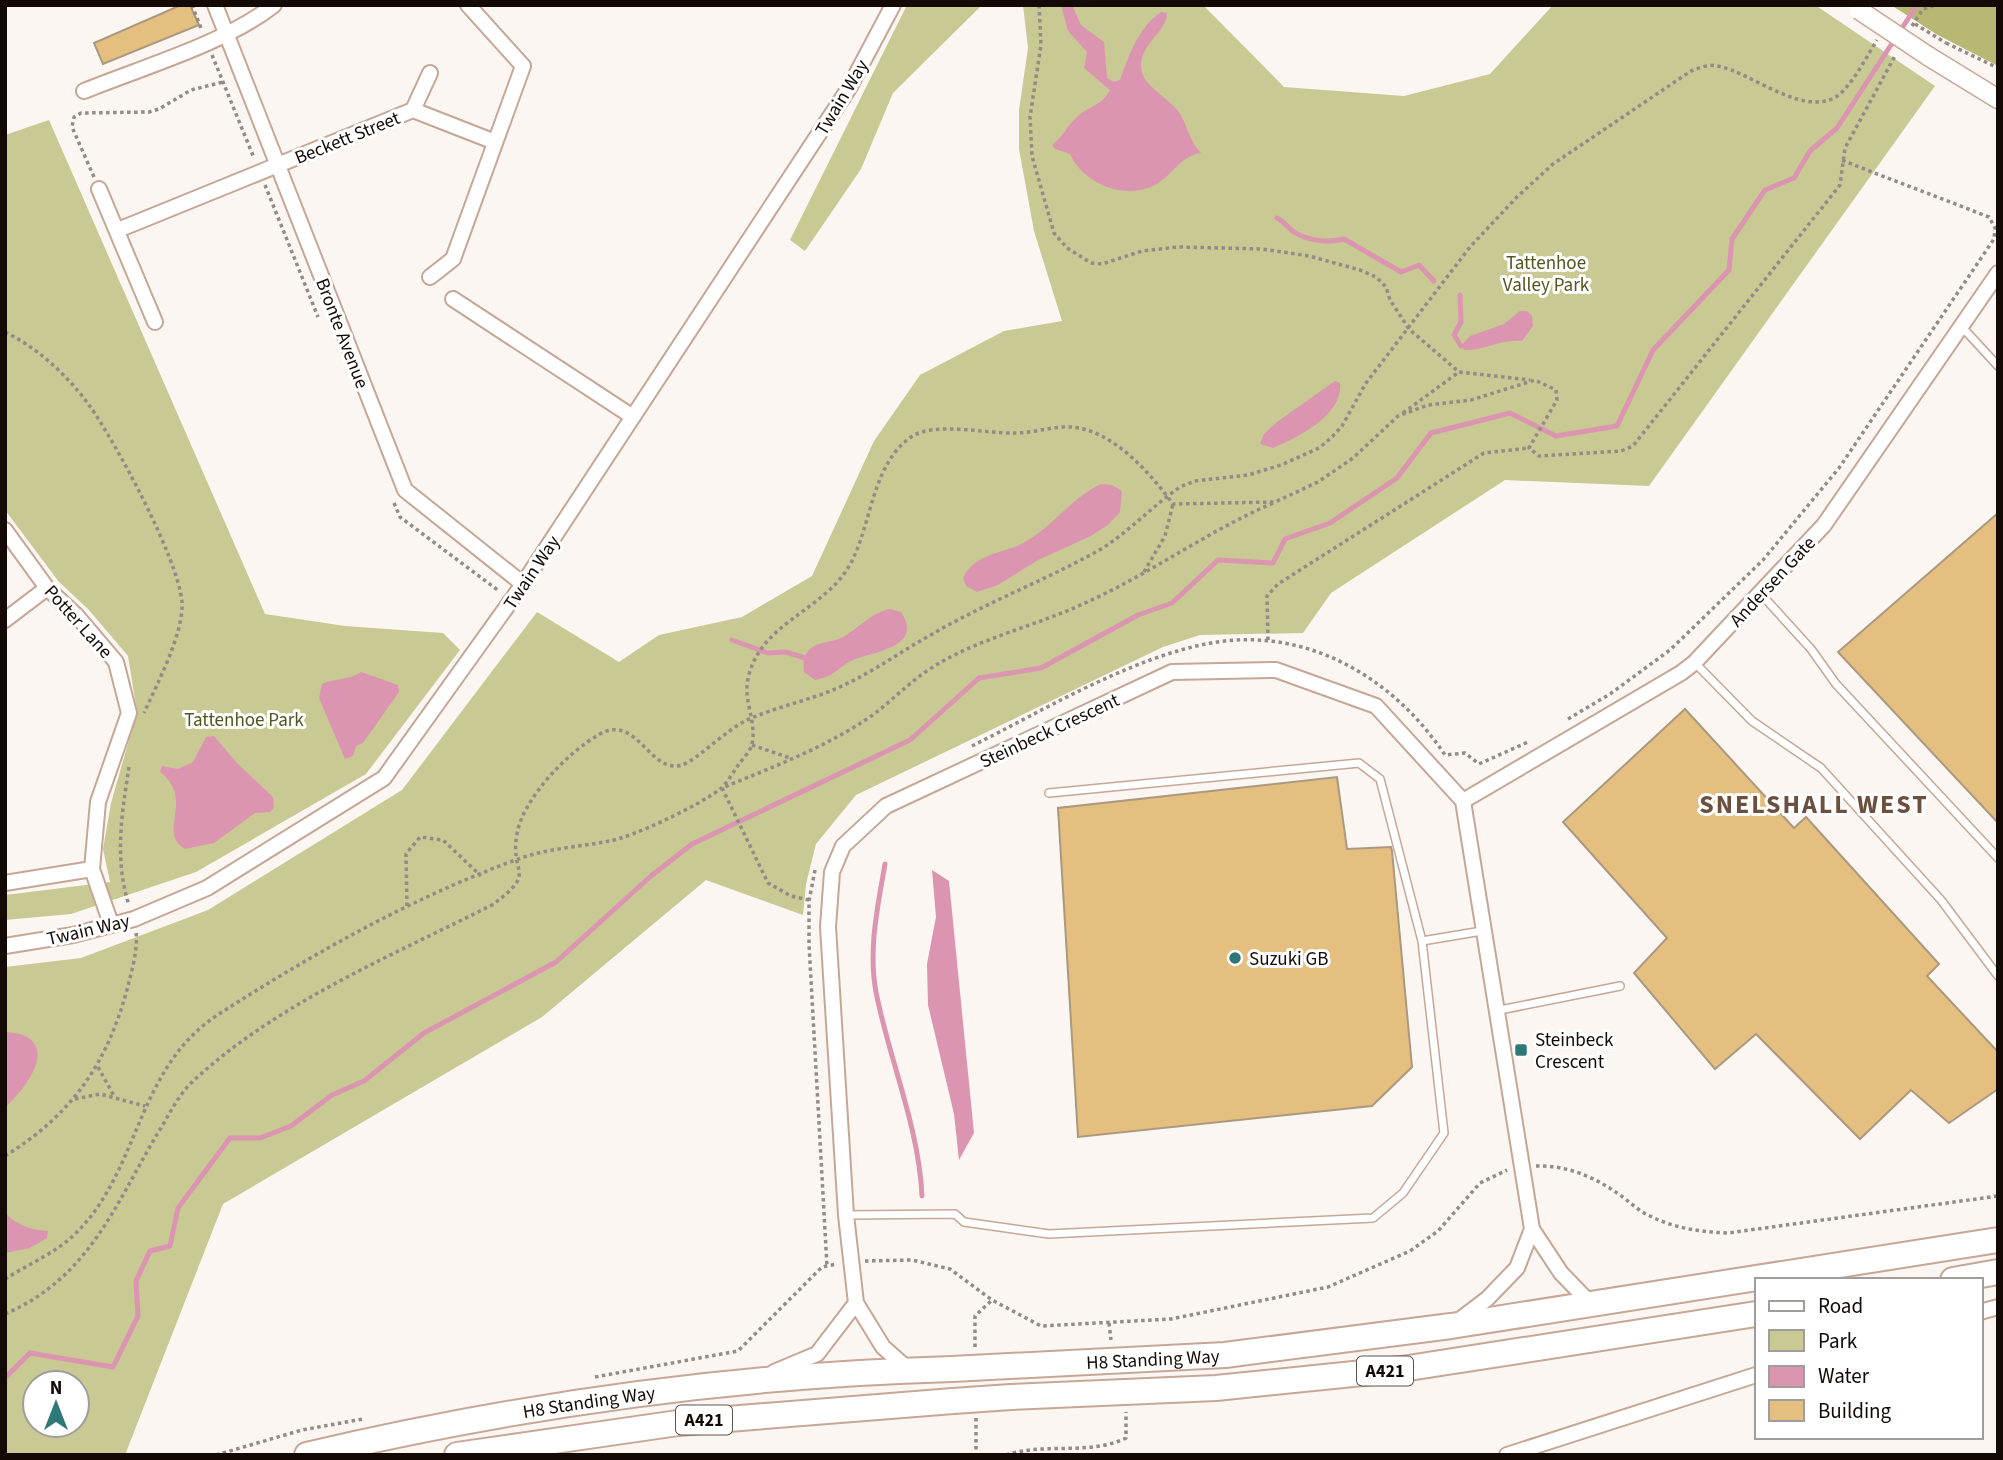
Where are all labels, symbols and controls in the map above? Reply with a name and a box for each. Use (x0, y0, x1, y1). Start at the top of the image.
street label: Twain Way (809, 54, 876, 141)
street label: Beckett Street (291, 105, 405, 172)
park label: Tattenhoe Valley Park (1503, 250, 1590, 299)
street label: Bronte Avenue (308, 274, 375, 393)
street label: Twain Way (497, 530, 567, 615)
street label: Andersen Gate (1724, 531, 1822, 633)
street label: Potter Lane (37, 579, 118, 665)
street label: Steinbeck Crescent (975, 687, 1124, 776)
park label: Tattenhoe Park (184, 707, 304, 734)
district label: SNELSHALL WEST (1699, 786, 1929, 823)
street label: Twain Way (44, 908, 133, 953)
place label: Suzuki GB (1249, 946, 1328, 973)
marker: Suzuki GB (1227, 950, 1243, 966)
place label: Steinbeck Crescent (1535, 1027, 1614, 1076)
marker: Steinbeck Crescent (1513, 1042, 1529, 1058)
legend (1755, 1278, 1982, 1439)
text: Road (1818, 1291, 1863, 1321)
text: Park (1818, 1326, 1858, 1356)
street label: H8 Standing Way (1086, 1343, 1220, 1377)
road number: A421 (1357, 1356, 1413, 1386)
text: Water (1818, 1361, 1870, 1391)
north arrow (21, 1369, 91, 1439)
text: N (50, 1375, 62, 1402)
street label: H8 Standing Way (521, 1380, 657, 1426)
text: Building (1818, 1396, 1892, 1426)
road number: A421 (676, 1406, 732, 1434)

